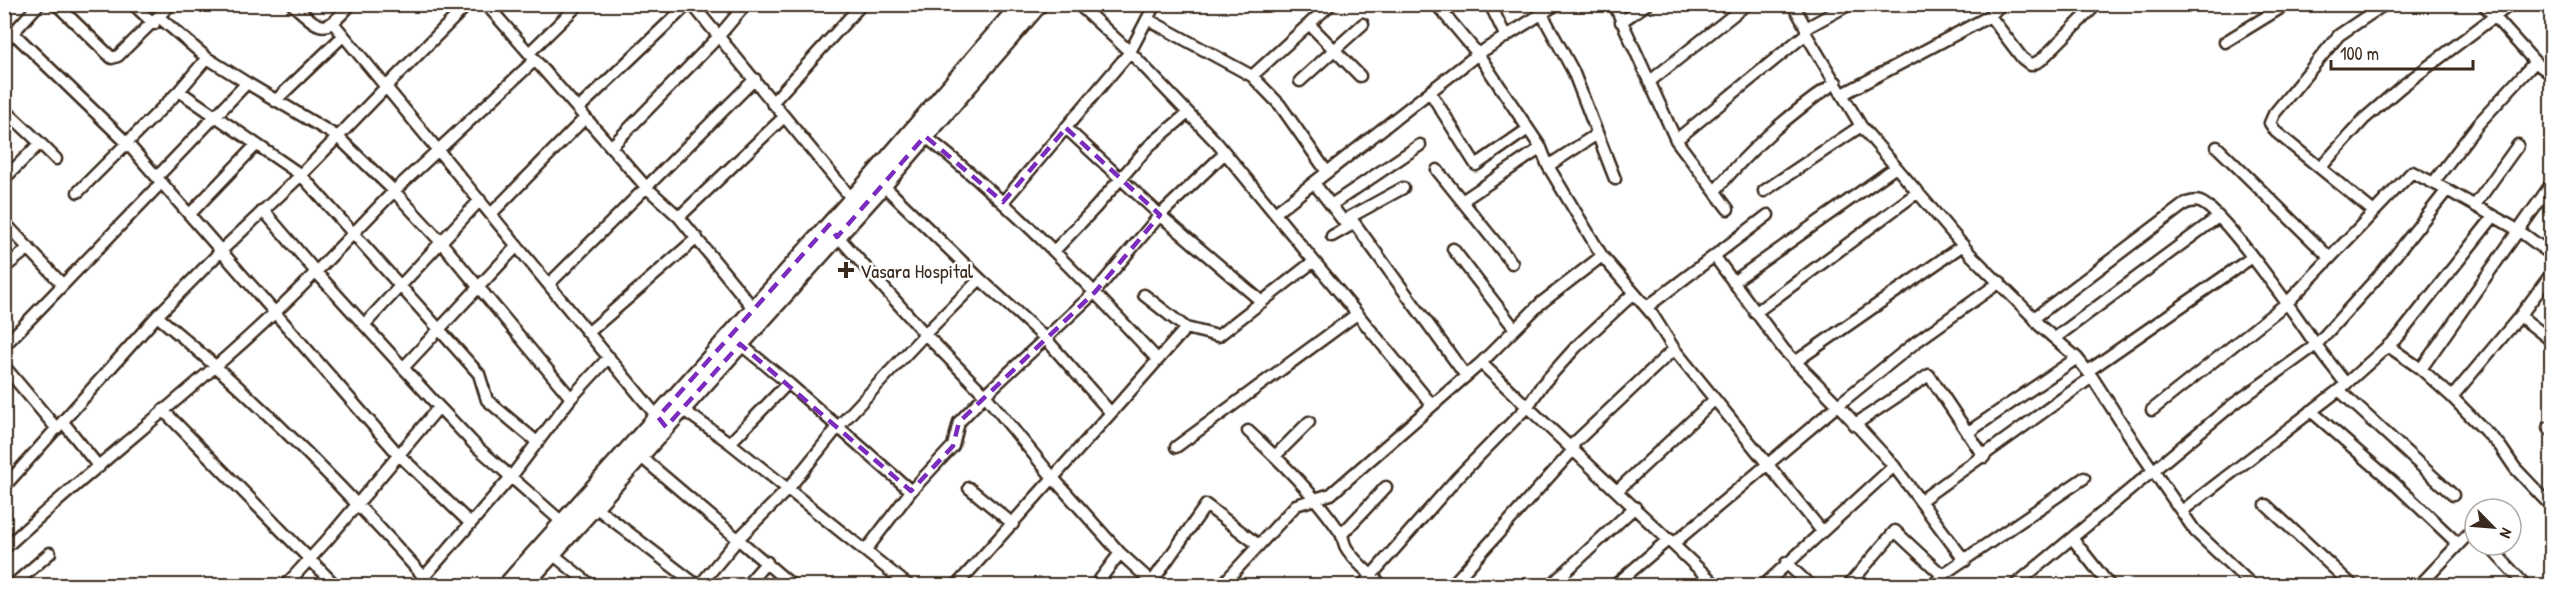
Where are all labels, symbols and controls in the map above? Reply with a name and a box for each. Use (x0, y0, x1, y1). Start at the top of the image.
scale bar (2331, 33, 2474, 71)
text: 100 m (2340, 41, 2379, 66)
place label: Vasara Hospital (860, 257, 974, 284)
marker: Vasara Hospital (837, 261, 855, 279)
north arrow (2463, 497, 2523, 557)
text: N (2495, 525, 2518, 542)

